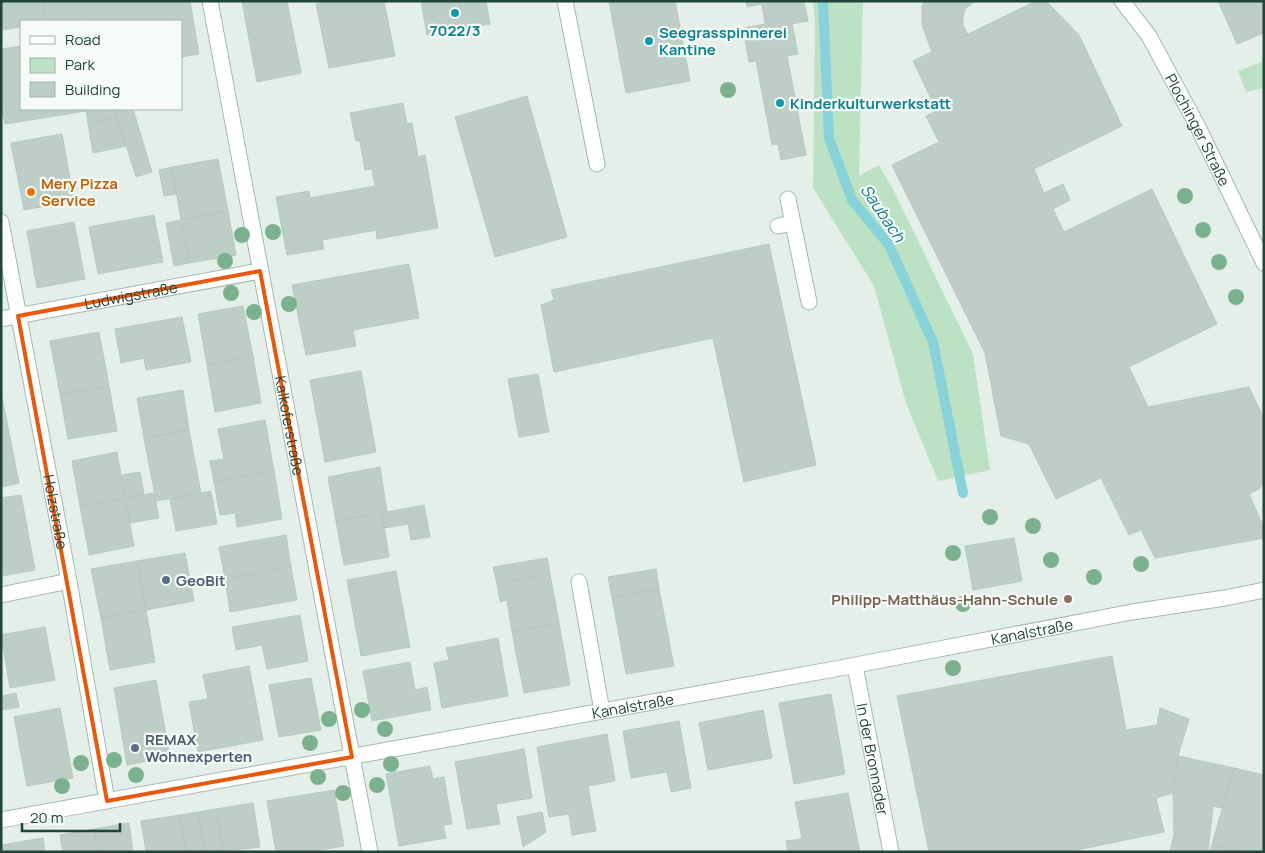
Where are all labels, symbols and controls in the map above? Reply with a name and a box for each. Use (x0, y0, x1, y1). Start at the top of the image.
marker: 7022/3 (449, 7, 461, 19)
legend (20, 20, 182, 110)
place label: 7022/3 (430, 20, 480, 41)
place label: Seegrasspinnerei Kantine (659, 22, 787, 60)
text: Road (65, 29, 101, 50)
marker: Seegrasspinnerei Kantine (643, 35, 655, 47)
text: Park (65, 54, 95, 75)
street label: Plochinger Straße (1161, 70, 1236, 190)
text: Building (65, 79, 120, 100)
place label: Kinderkulturwerkstatt (790, 93, 951, 114)
marker: Kinderkulturwerkstatt (774, 97, 786, 109)
place label: Mery Pizza Service (41, 173, 118, 211)
water label: Saubach (856, 180, 911, 246)
marker: Mery Pizza Service (25, 186, 37, 198)
street label: Ludwigstraße (82, 276, 179, 314)
street label: Kalkoferstraße (270, 374, 310, 477)
street label: Holzstraße (39, 473, 73, 551)
place label: GeoBit (176, 570, 225, 591)
marker: GeoBit (160, 574, 172, 586)
place label: Philipp-Matthäus-Hahn-Schule (831, 589, 1058, 610)
marker: Philipp-Matthäus-Hahn-Schule (1062, 593, 1074, 605)
street label: Kanalstraße (989, 613, 1075, 649)
street label: Kanalstraße (590, 688, 676, 723)
street label: In der Bronnader (852, 701, 894, 818)
place label: REMAX Wohnexperten (145, 729, 252, 767)
marker: REMAX Wohnexperten (129, 742, 141, 754)
scale bar (22, 800, 120, 832)
text: 20 m (30, 807, 63, 828)

